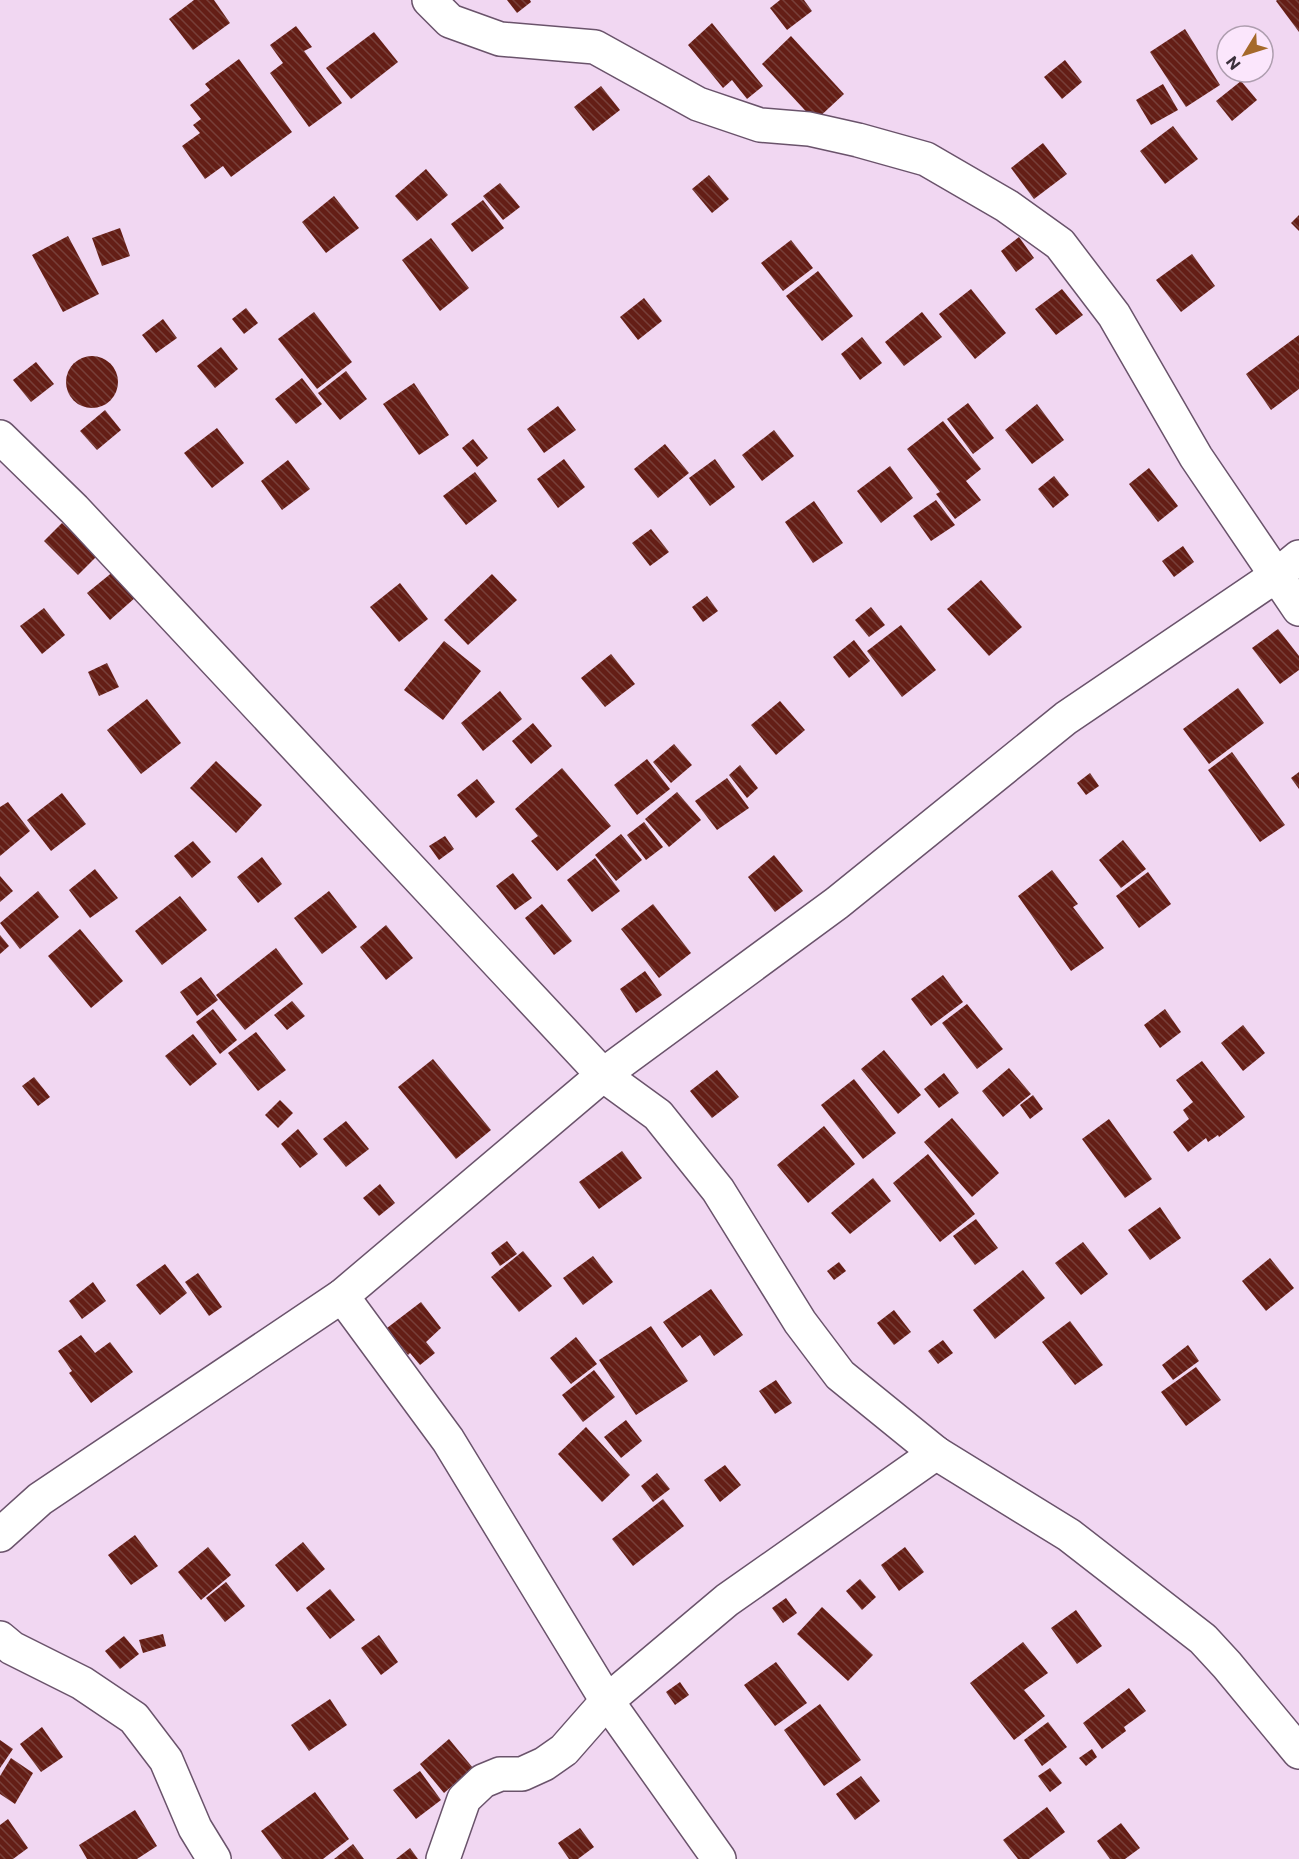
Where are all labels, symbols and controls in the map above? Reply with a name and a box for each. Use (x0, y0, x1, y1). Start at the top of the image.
north arrow (1215, 24, 1275, 84)
text: N (1222, 53, 1244, 74)

